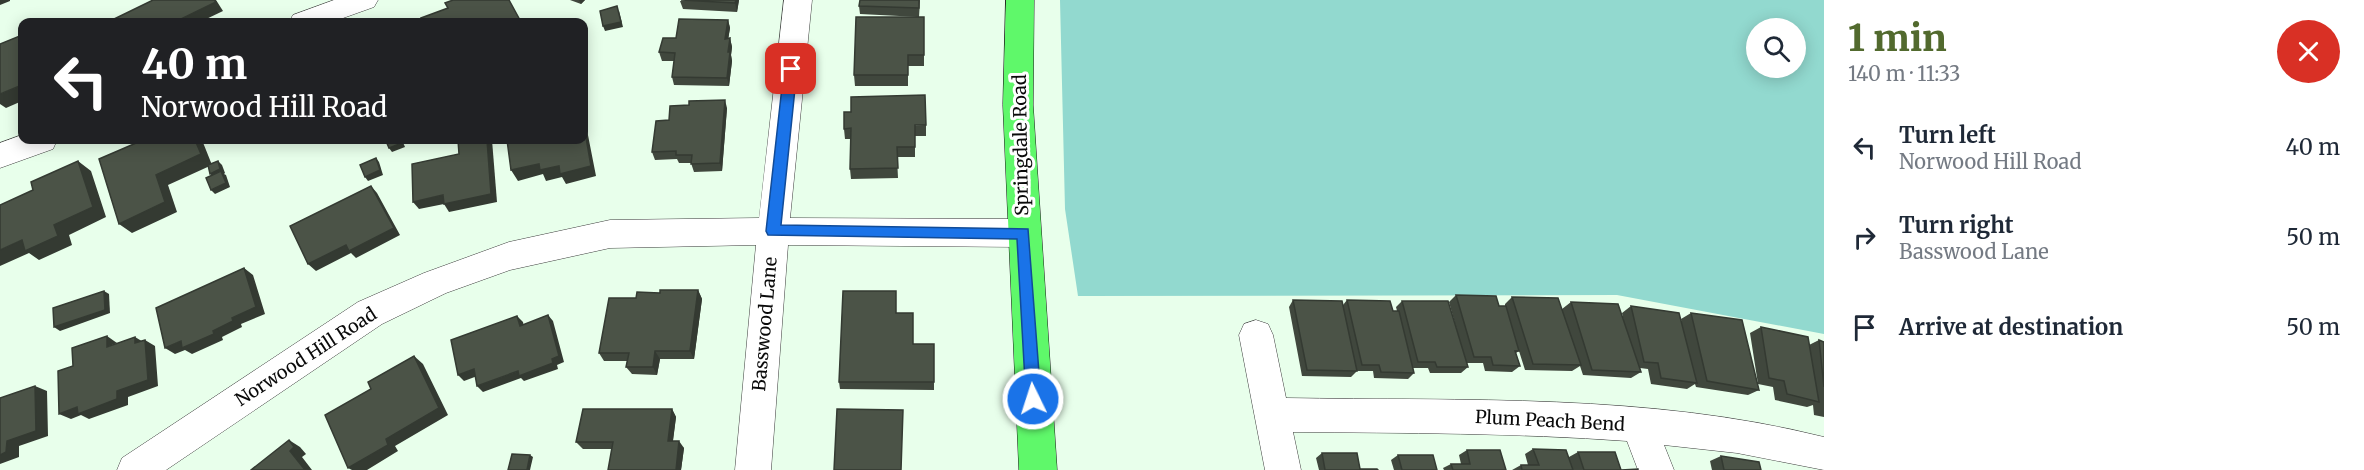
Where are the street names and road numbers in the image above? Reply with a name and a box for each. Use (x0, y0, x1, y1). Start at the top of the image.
street label: Springdale Road (1008, 74, 1033, 216)
street label: Basswood Lane (747, 256, 782, 392)
street label: Norwood Hill Road (231, 302, 381, 411)
street label: Plum Peach Bend (1474, 405, 1626, 436)

